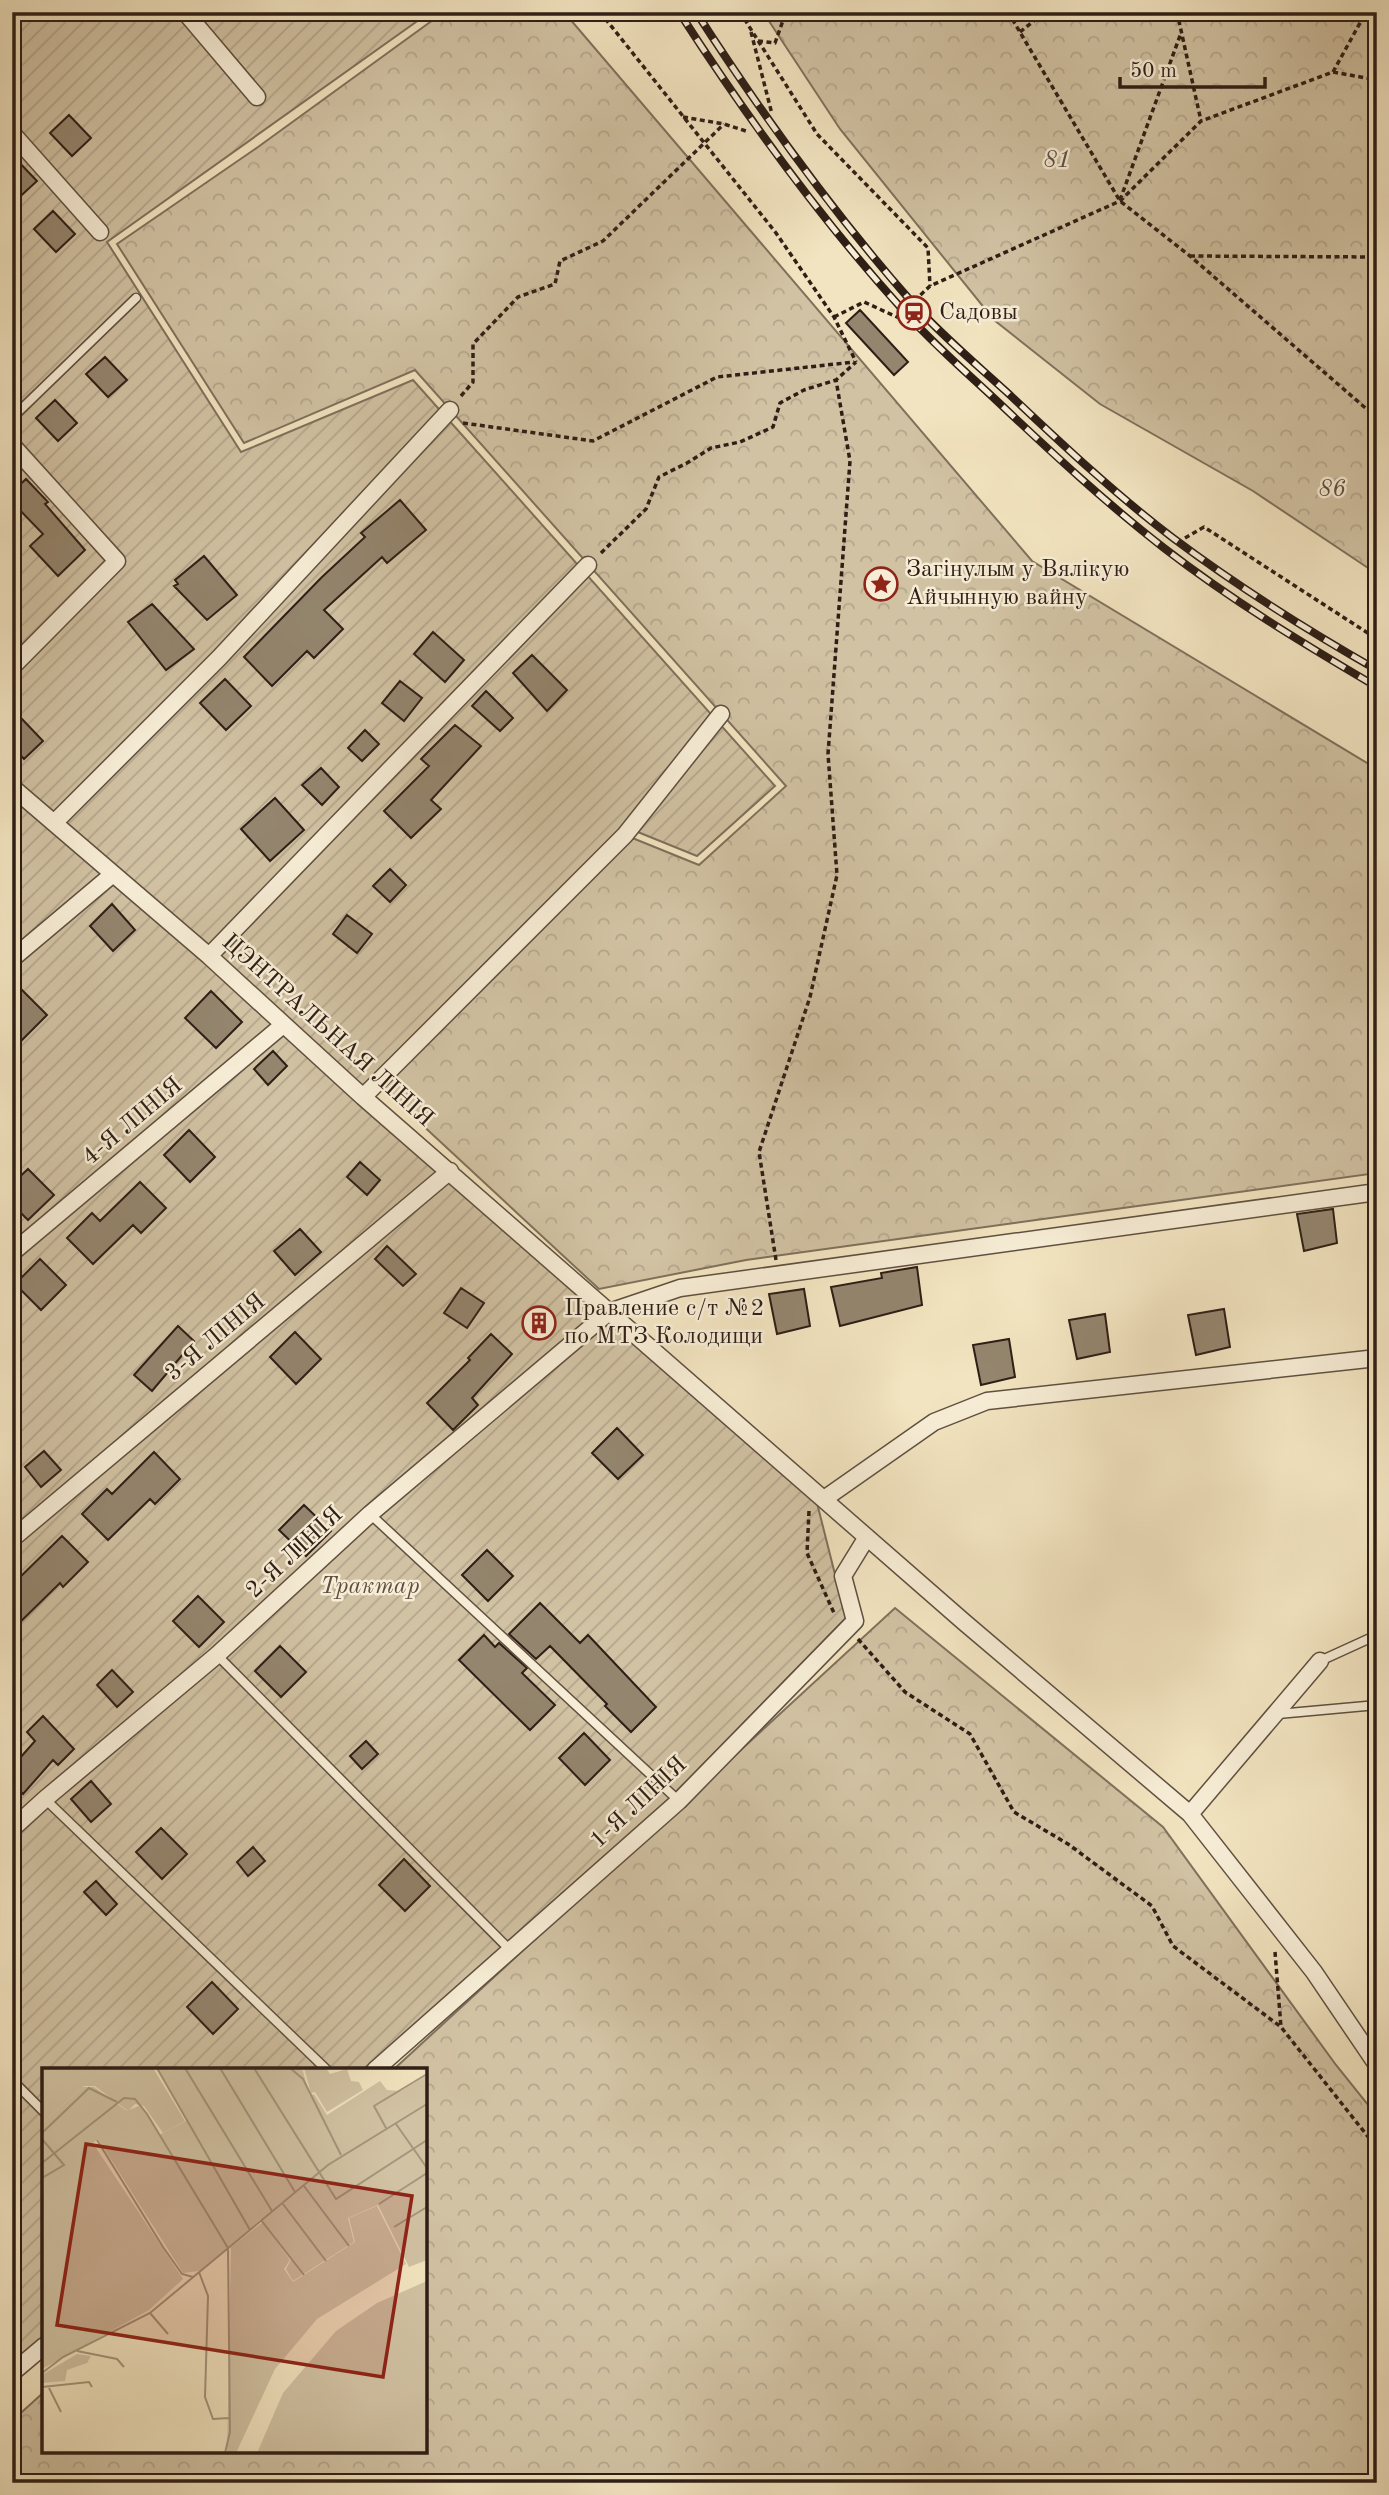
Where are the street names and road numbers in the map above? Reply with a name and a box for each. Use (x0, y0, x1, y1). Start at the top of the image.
street label: ЦЭНТРАЛЬНАЯ ЛІНІЯ (217, 930, 437, 1132)
street label: 4-Я ЛІНІЯ (79, 1074, 187, 1170)
street label: 3-Я ЛІНІЯ (162, 1290, 270, 1386)
street label: 2-Я ЛІНІЯ (242, 1503, 348, 1603)
street label: 1-Я ЛІНІЯ (586, 1753, 692, 1853)

